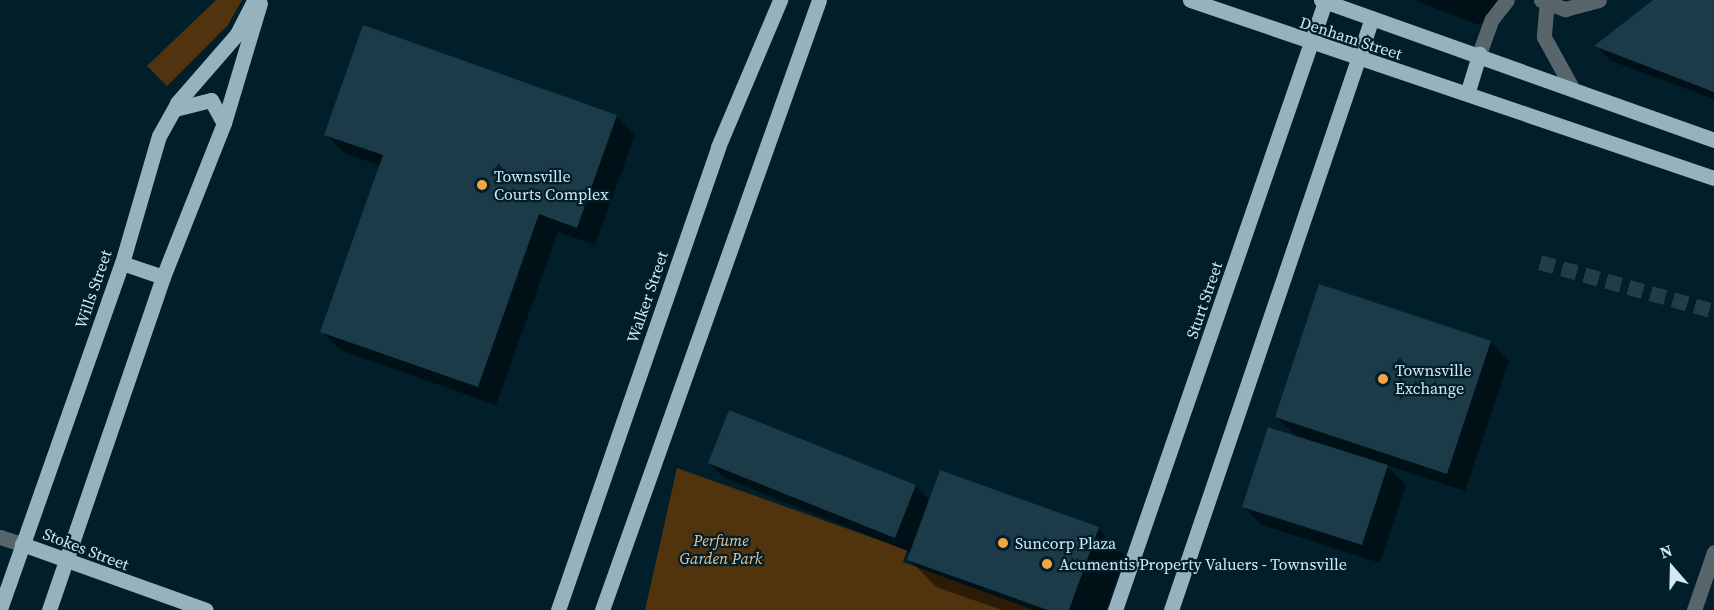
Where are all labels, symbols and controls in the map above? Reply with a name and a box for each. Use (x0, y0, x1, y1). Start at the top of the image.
street label: Denham Street (1297, 12, 1405, 64)
place label: Townsville Courts Complex (494, 166, 609, 204)
marker: Townsville Courts Complex (475, 178, 489, 192)
street label: Wills Street (71, 247, 115, 331)
street label: Walker Street (622, 249, 672, 345)
street label: Sturt Street (1182, 259, 1226, 341)
place label: Townsville Exchange (1395, 360, 1472, 398)
marker: Townsville Exchange (1376, 372, 1390, 386)
street label: Stokes Street (40, 524, 132, 574)
park label: Perfume Garden Park (680, 530, 762, 568)
place label: Suncorp Plaza (1015, 533, 1116, 553)
marker: Suncorp Plaza (996, 536, 1010, 550)
north arrow (1642, 538, 1702, 598)
text: N (1657, 539, 1675, 563)
place label: Acumentis Property Valuers - Townsville (1059, 554, 1348, 574)
marker: Acumentis Property Valuers - Townsville (1040, 557, 1054, 571)

